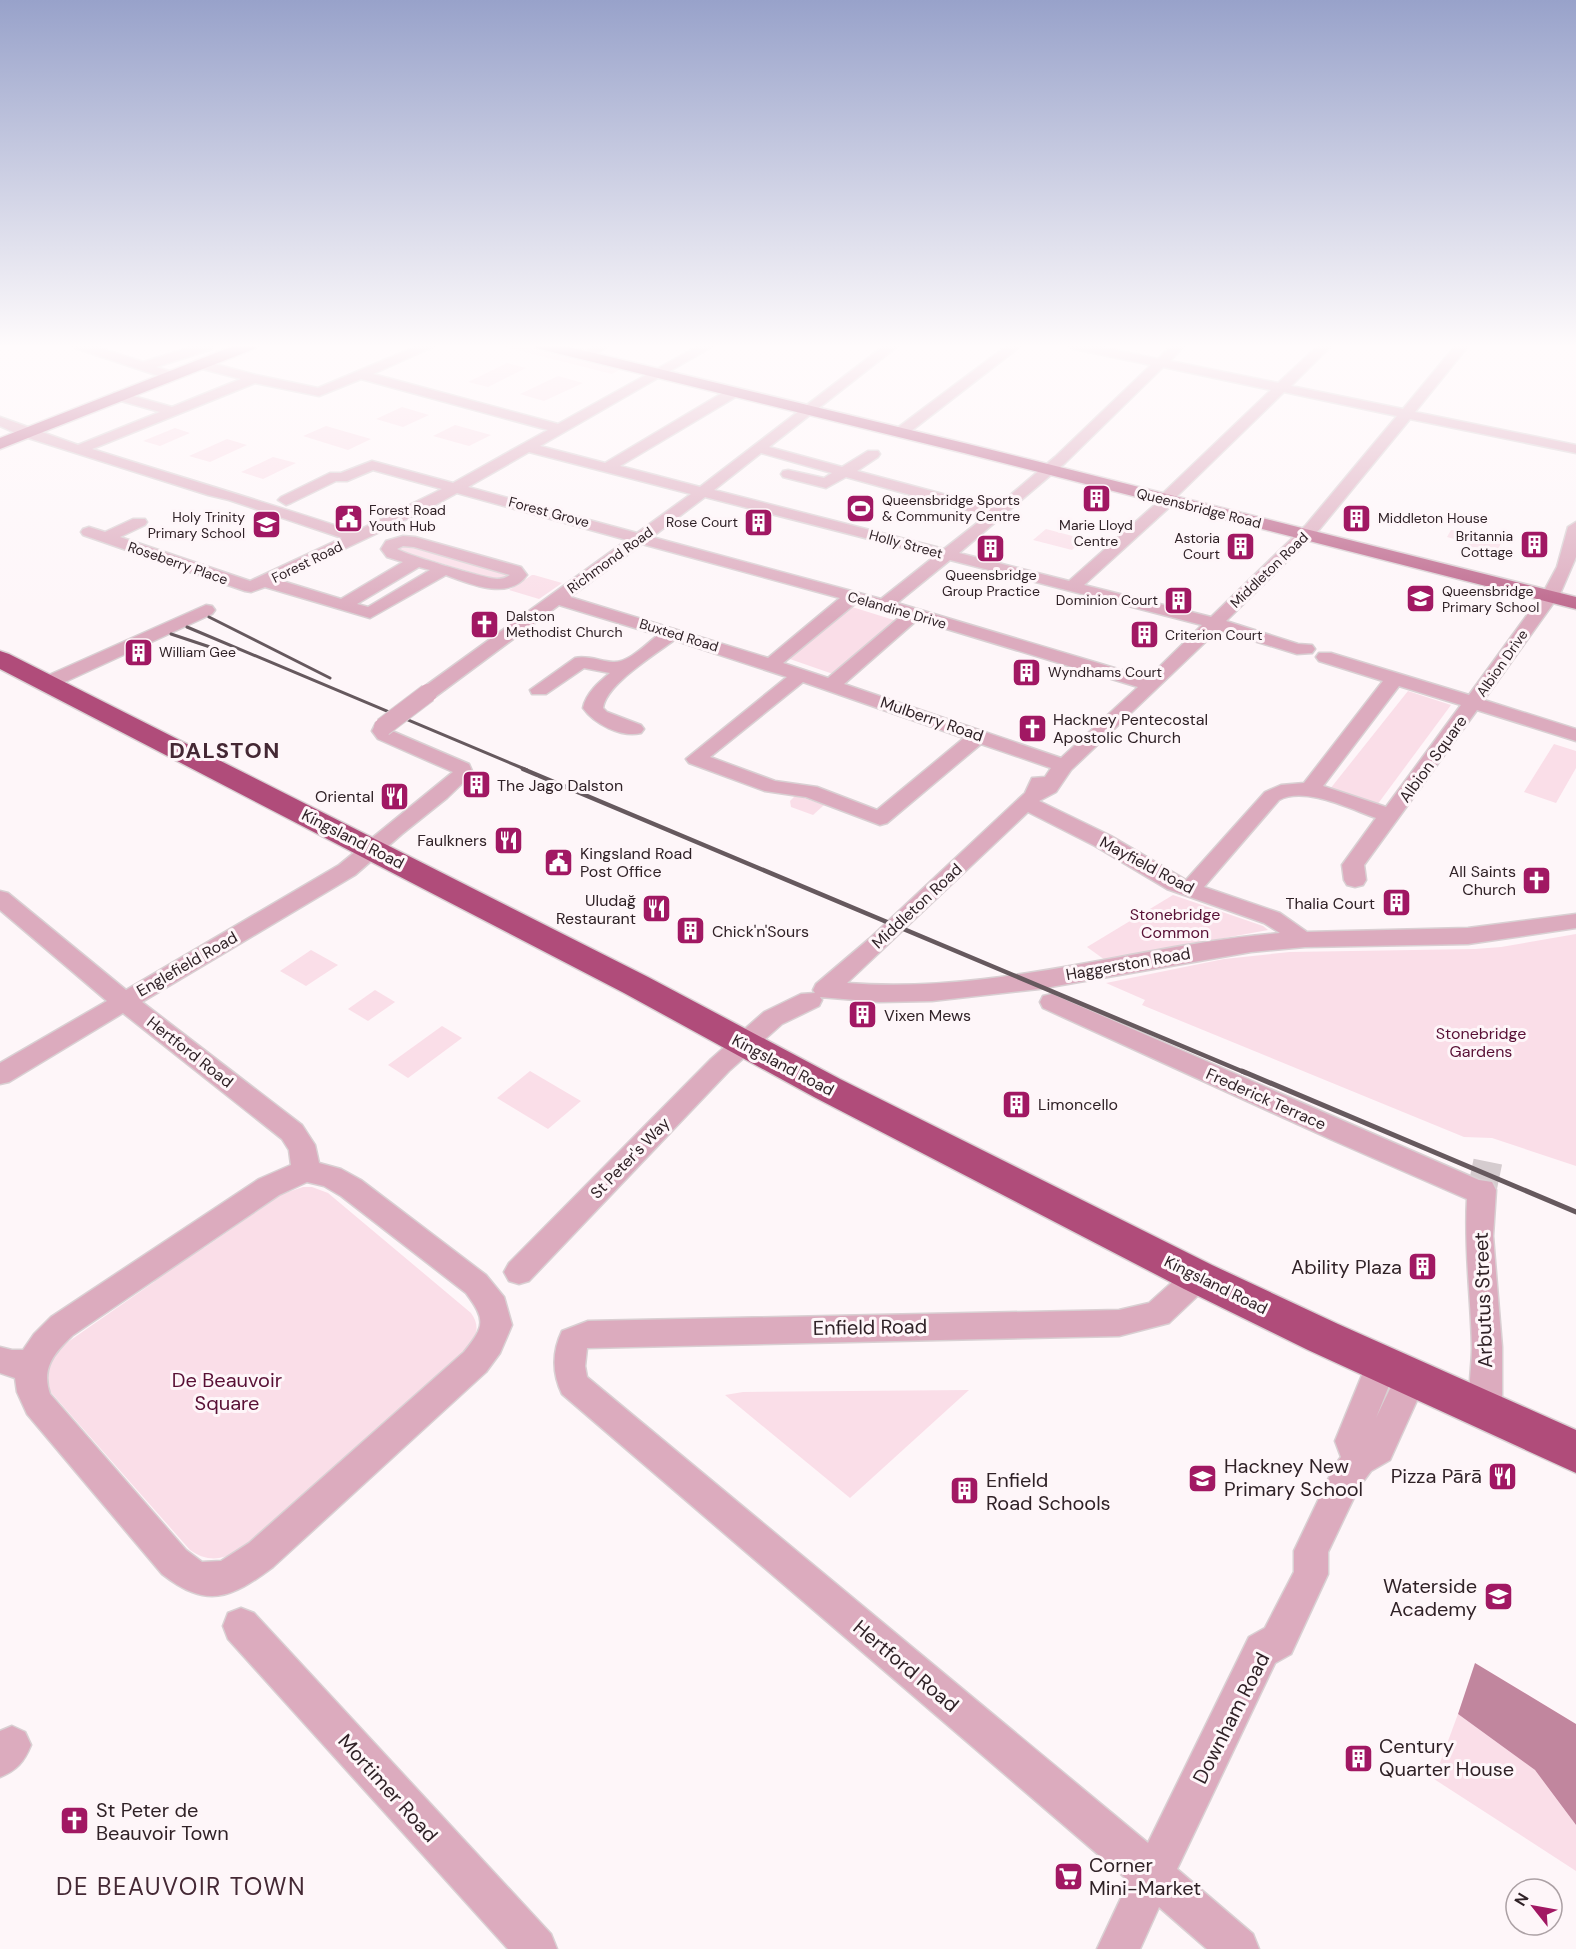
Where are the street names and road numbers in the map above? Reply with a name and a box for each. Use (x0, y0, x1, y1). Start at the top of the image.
street label: Queensbridge Road (1135, 484, 1263, 532)
street label: Forest Grove (507, 493, 591, 531)
street label: Richmond Road (564, 523, 656, 597)
street label: Holly Street (867, 526, 945, 562)
street label: Middleton Road (1226, 528, 1312, 612)
street label: Roseberry Place (126, 537, 230, 589)
street label: Forest Road (269, 537, 345, 587)
street label: Celandine Drive (846, 587, 948, 633)
street label: Buxted Road (637, 614, 721, 656)
street label: Albion Drive (1472, 626, 1532, 700)
street label: Mulberry Road (878, 692, 986, 746)
street label: Albion Square (1394, 711, 1472, 807)
street label: Kingsland Road (298, 804, 408, 874)
street label: Mayfield Road (1096, 831, 1198, 899)
street label: Middleton Road (867, 859, 967, 953)
street label: Englefield Road (133, 927, 241, 1001)
street label: Haggerston Road (1064, 943, 1192, 985)
street label: Hertford Road (143, 1012, 237, 1092)
street label: Kingsland Road (728, 1029, 838, 1101)
street label: Frederick Terrace (1203, 1063, 1329, 1135)
street label: St Peter's Way (586, 1113, 674, 1203)
street label: Arbutus Street (1468, 1231, 1498, 1368)
street label: Kingsland Road (1161, 1251, 1271, 1319)
street label: Enfield Road (813, 1313, 927, 1341)
street label: Hertford Road (848, 1614, 964, 1718)
street label: Downham Road (1187, 1648, 1275, 1788)
street label: Mortimer Road (332, 1728, 444, 1848)

